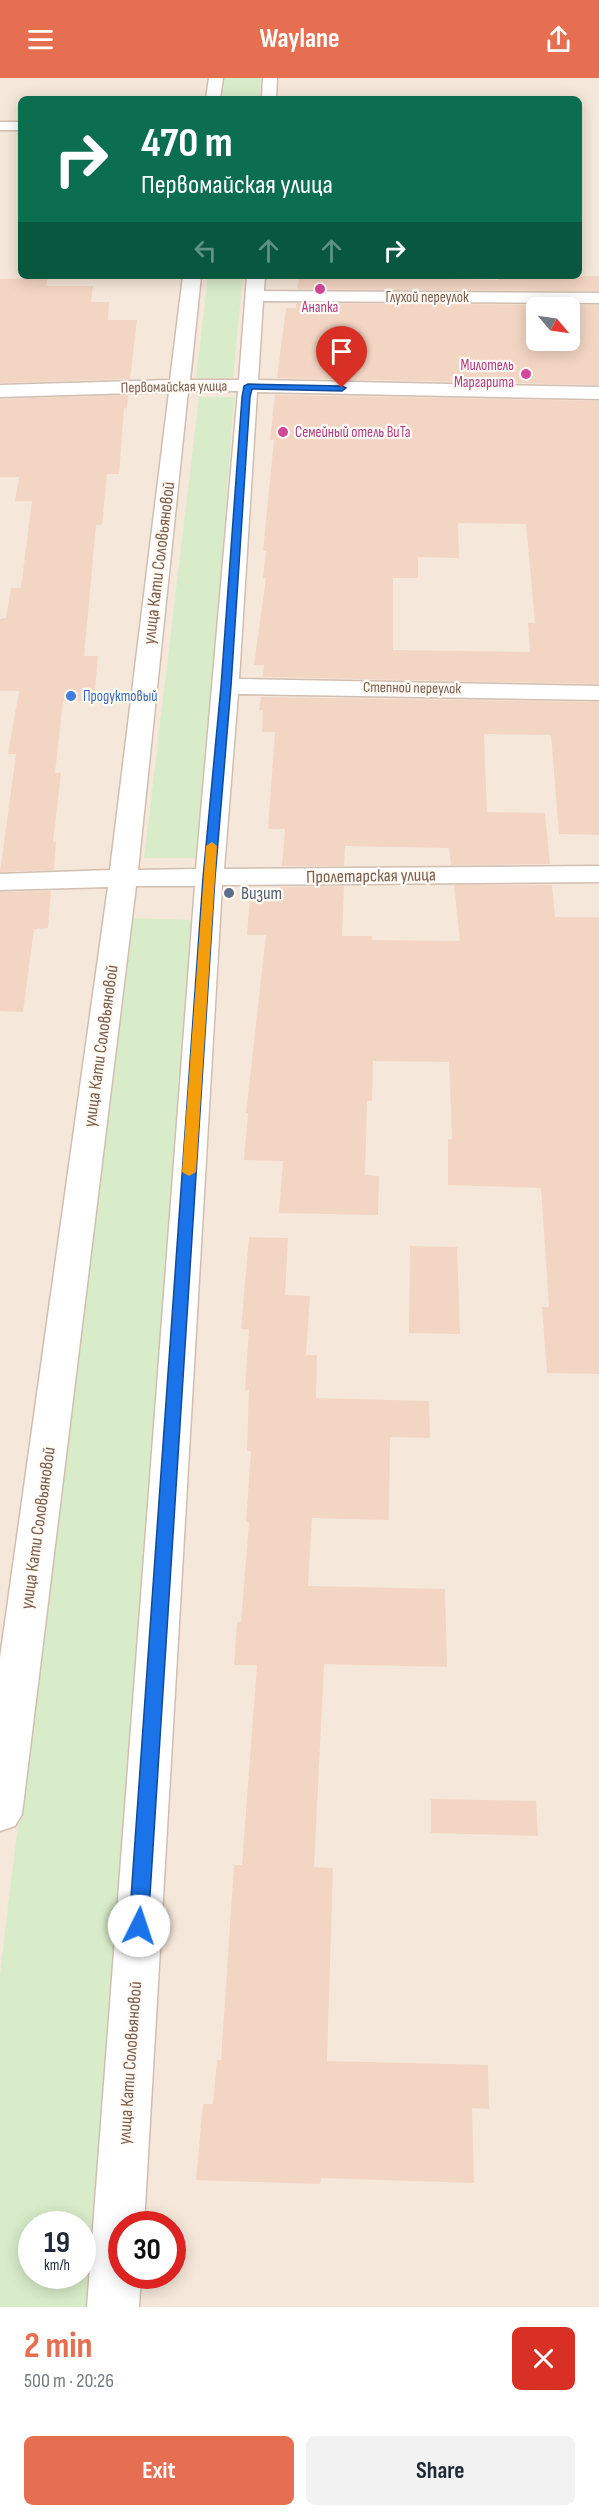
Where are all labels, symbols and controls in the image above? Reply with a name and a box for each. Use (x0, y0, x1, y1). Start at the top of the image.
icon: menu (24, 23, 57, 56)
text: Waylane (259, 23, 340, 55)
icon: share (542, 23, 575, 56)
text: 470 m (141, 118, 233, 169)
icon: right (42, 120, 120, 198)
text: Первомайская улица (141, 169, 333, 201)
icon: left (189, 234, 222, 267)
icon: ahead (252, 234, 285, 267)
icon: ahead (315, 234, 348, 267)
icon: right (378, 234, 411, 267)
marker: Анапка (313, 282, 327, 296)
street label: Глухой переулок (385, 288, 469, 307)
north arrow (526, 297, 580, 351)
map controls (526, 297, 580, 351)
place label: Анапка (301, 298, 338, 317)
pin (316, 326, 367, 388)
icon: arrive (325, 335, 358, 368)
place label: Милотель Маргарита (454, 356, 514, 392)
marker: Милотель Маргарита (519, 367, 533, 381)
street label: Первомайская улица (121, 377, 228, 397)
place label: Семейный отель ВиТа (295, 423, 411, 442)
marker: Семейный отель ВиТа (276, 425, 290, 439)
street label: улица Кати Соловьяновой (139, 480, 179, 646)
street label: Степной переулок (363, 678, 461, 698)
place label: Продуктовый (83, 687, 158, 706)
marker: Продуктовый (64, 689, 78, 703)
street label: Пролетарская улица (306, 864, 436, 888)
place label: Визит (241, 883, 282, 904)
marker: Визит (222, 886, 236, 900)
street label: улица Кати Соловьяновой (79, 963, 123, 1129)
street label: улица Кати Соловьяновой (16, 1445, 60, 1611)
position arrow (107, 1894, 171, 1958)
street label: улица Кати Соловьяновой (114, 1981, 146, 2145)
speed limit sign: 30 (108, 2211, 186, 2289)
text: 19 (44, 2225, 70, 2261)
text: km/h (44, 2256, 70, 2275)
text: 2 min (24, 2325, 93, 2368)
button: close (512, 2327, 575, 2390)
text: 500 m · 20:26 (24, 2369, 114, 2393)
button: Exit (24, 2436, 294, 2505)
button: Share (306, 2436, 575, 2505)

